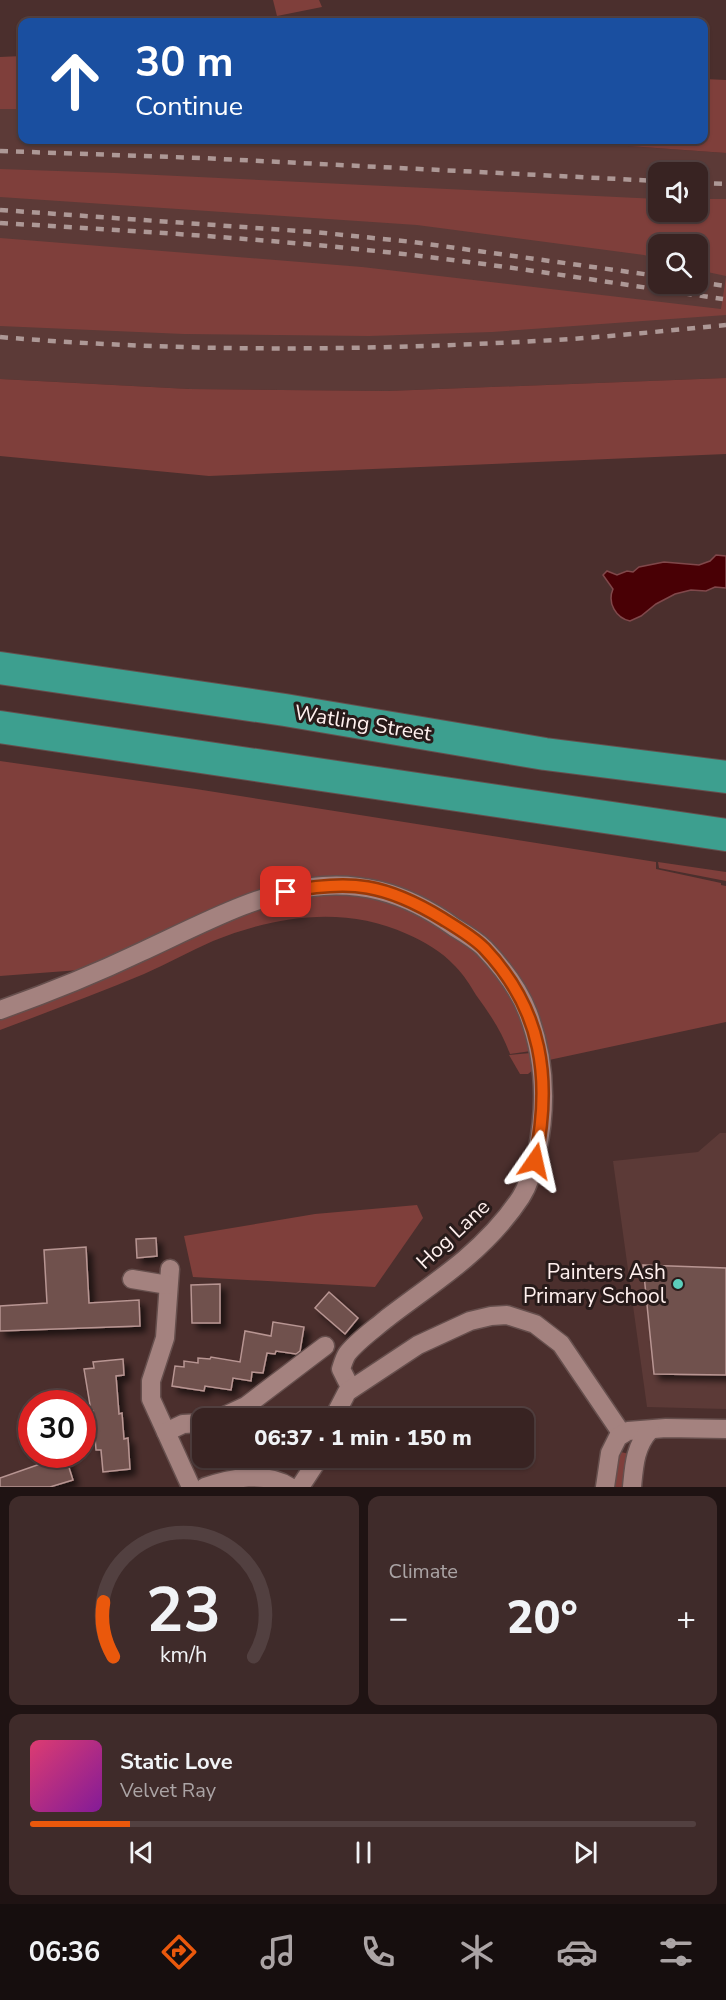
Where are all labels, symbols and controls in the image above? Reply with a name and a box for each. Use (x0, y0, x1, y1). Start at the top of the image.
text: 30 m (135, 34, 234, 91)
icon: ahead (36, 42, 114, 120)
text: Continue (135, 88, 243, 125)
map controls (648, 162, 708, 294)
button: sound (648, 162, 708, 222)
button: search (648, 234, 708, 294)
street label: Watling Street (292, 698, 434, 748)
pin (260, 866, 311, 917)
icon: arrive (269, 875, 302, 908)
position arrow (503, 1129, 567, 1193)
street label: Hog Lane (410, 1193, 496, 1275)
place label: Painters Ash Primary School (523, 1258, 667, 1310)
marker: Painters Ash Primary School (671, 1277, 685, 1291)
speed limit sign: 30 (18, 1390, 96, 1468)
text: 06:37 · 1 min · 150 m (254, 1423, 472, 1453)
text: Climate (389, 1558, 458, 1585)
text: 23 (146, 1568, 221, 1653)
text: 20° (507, 1588, 578, 1649)
text: − (389, 1596, 408, 1641)
text: + (676, 1596, 696, 1641)
text: km/h (160, 1641, 207, 1671)
text: Static Love (120, 1747, 233, 1777)
text: Velvet Ray (120, 1777, 216, 1804)
icon: previous (125, 1836, 158, 1869)
icon: pause (347, 1836, 380, 1869)
icon: next (569, 1836, 602, 1869)
icon: directions (158, 1931, 200, 1973)
icon: music (257, 1931, 299, 1973)
icon: phone (357, 1931, 399, 1973)
icon: climate (456, 1931, 498, 1973)
icon: car (556, 1931, 598, 1973)
icon: filters (655, 1931, 697, 1973)
text: 06:36 (29, 1934, 100, 1971)

